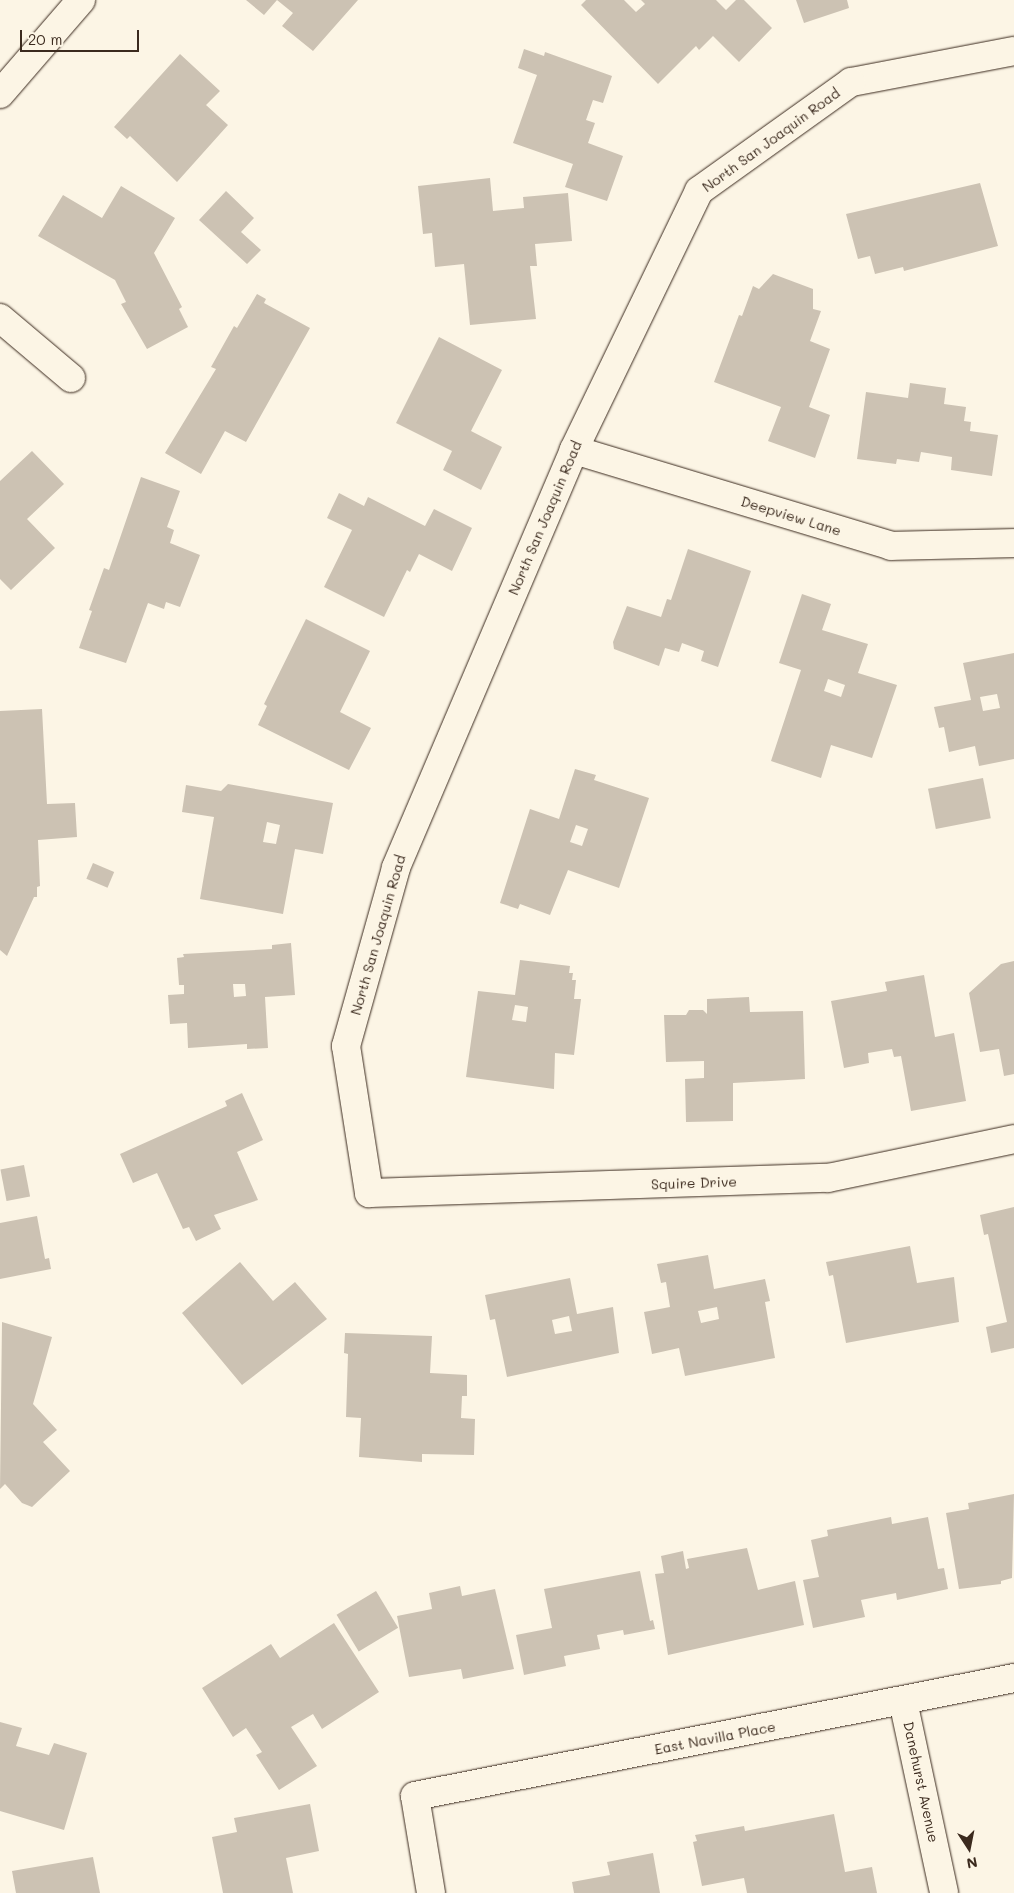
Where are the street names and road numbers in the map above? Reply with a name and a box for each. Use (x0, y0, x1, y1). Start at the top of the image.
street label: North San Joaquin Road (699, 84, 843, 196)
street label: North San Joaquin Road (505, 438, 585, 598)
street label: Deepview Lane (739, 493, 843, 539)
street label: North San Joaquin Road (347, 853, 409, 1017)
street label: Squire Drive (651, 1173, 737, 1193)
street label: East Navilla Place (653, 1718, 777, 1758)
street label: Danehurst Avenue (900, 1720, 942, 1844)

